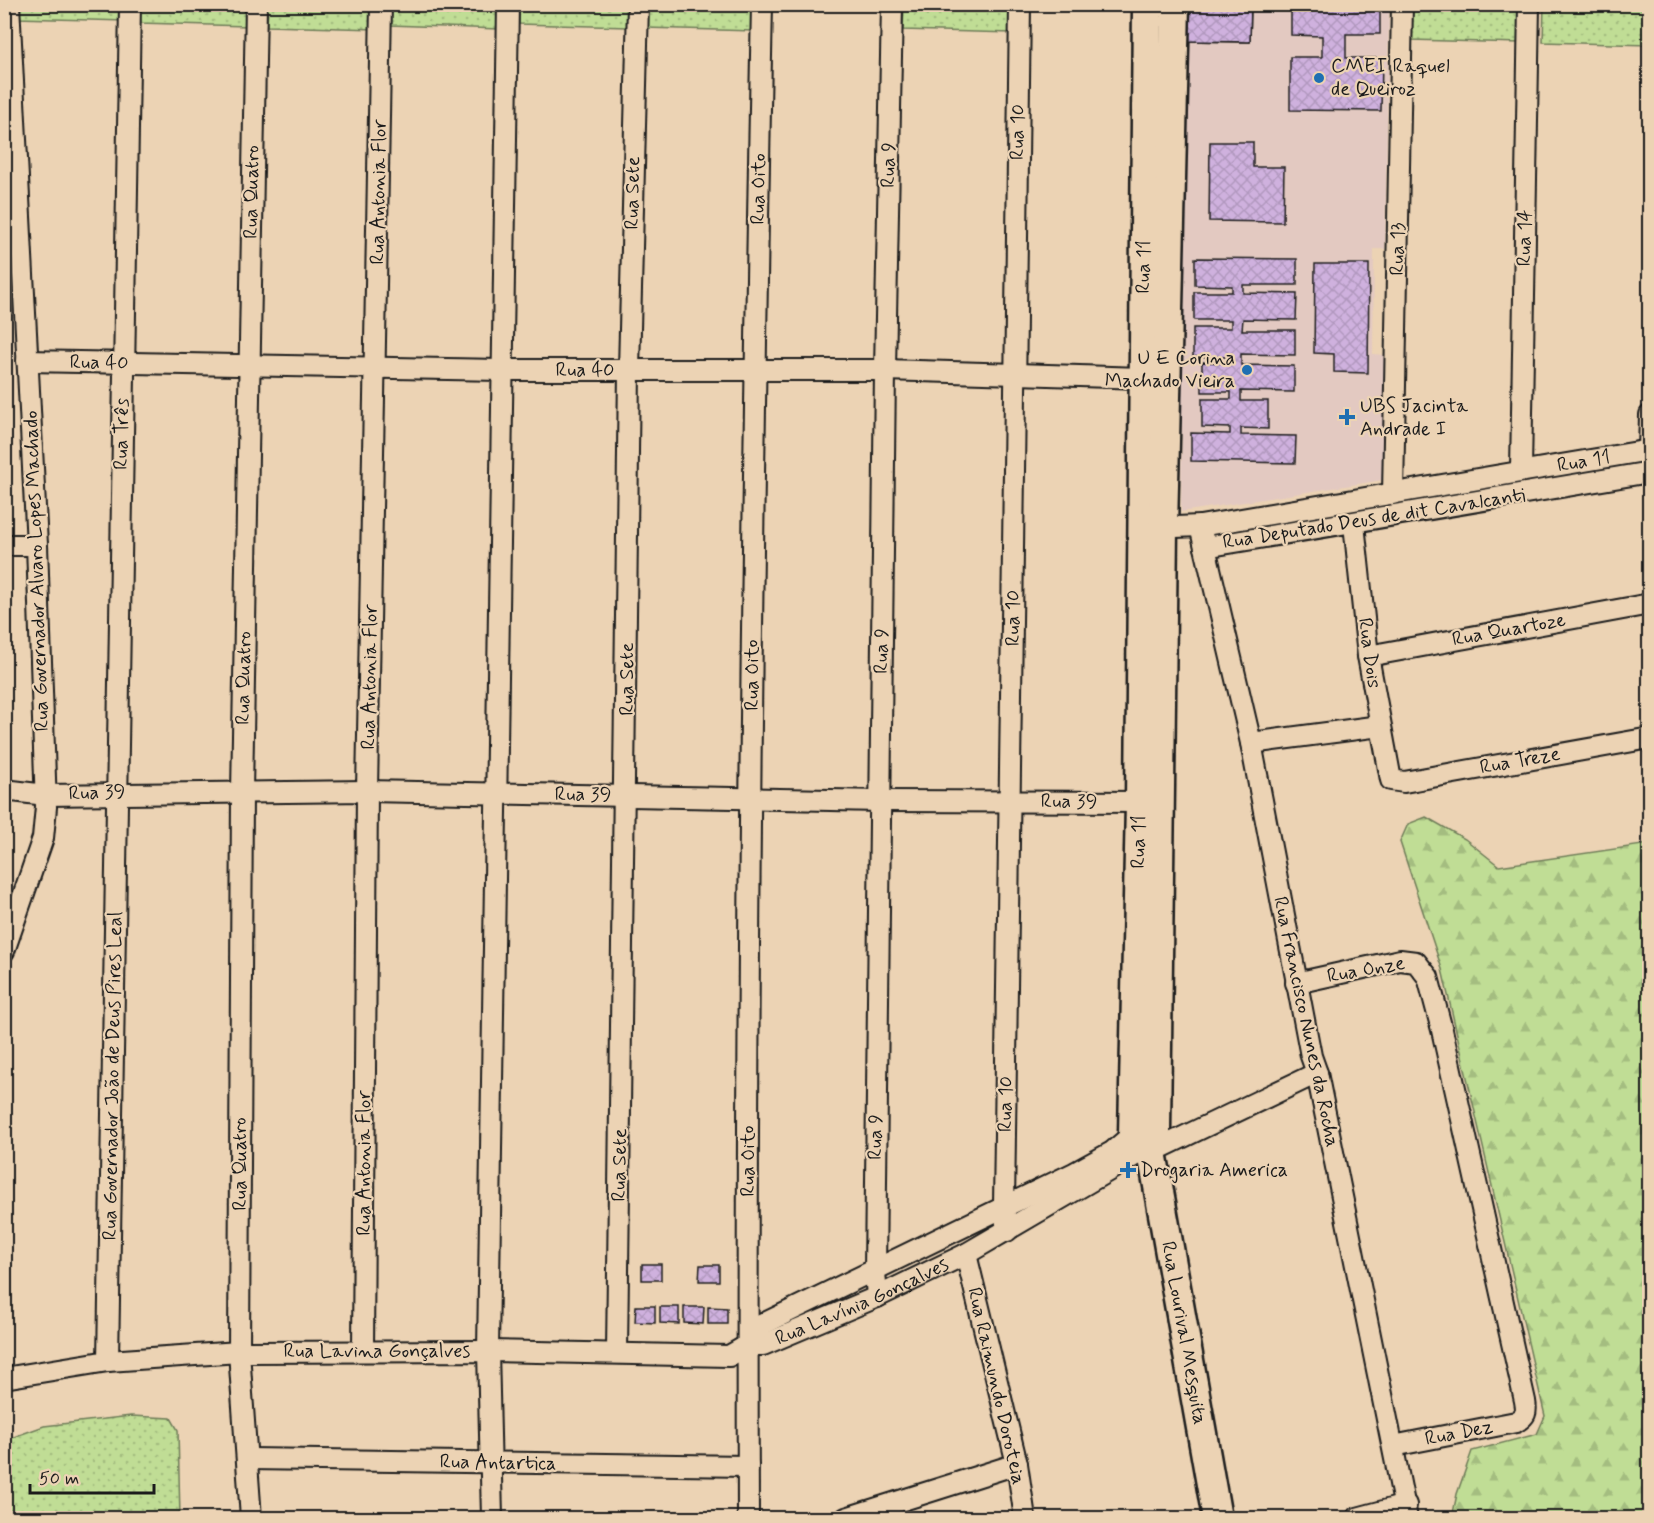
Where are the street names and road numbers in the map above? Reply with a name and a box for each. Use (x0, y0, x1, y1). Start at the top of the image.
street label: Rua 10 (1004, 104, 1032, 160)
street label: Rua Antonia Flor (364, 118, 394, 265)
street label: Rua 9 (875, 142, 903, 188)
street label: Rua Quatro (238, 145, 266, 239)
street label: Rua Oito (745, 153, 773, 225)
street label: Rua Sete (619, 156, 647, 230)
street label: Rua 14 (1511, 209, 1539, 267)
street label: Rua 13 (1384, 222, 1412, 276)
street label: Rua 11 (1130, 240, 1158, 294)
street label: Rua 40 (69, 349, 129, 377)
street label: Rua 40 (556, 357, 614, 384)
street label: Rua Três (108, 398, 136, 470)
street label: Rua Governador Alvaro Lopes Machado (18, 410, 56, 732)
street label: Rua 11 (1555, 443, 1612, 479)
street label: Rua Deputado Deus de dit Cavalcanti (1221, 482, 1527, 556)
street label: Rua 10 (1000, 590, 1027, 646)
street label: Rua Antonia Flor (355, 603, 385, 750)
street label: Rua Quartoze (1450, 607, 1568, 653)
street label: Rua Dois (1351, 616, 1387, 690)
street label: Rua 9 (868, 628, 896, 674)
street label: Rua Quatro (230, 631, 258, 725)
street label: Rua Oito (739, 639, 766, 711)
street label: Rua Sete (614, 642, 641, 716)
street label: Rua Treze (1478, 741, 1563, 781)
street label: Rua 39 (68, 779, 126, 807)
street label: Rua 39 (554, 781, 612, 809)
street label: Rua 39 (1040, 788, 1098, 816)
street label: Rua 11 (1125, 815, 1153, 869)
street label: Rua Francisco Nunes da Rocha (1266, 894, 1346, 1150)
street label: Rua Governador João de Deus Pires Leal (97, 911, 129, 1241)
street label: Rua Onze (1325, 950, 1407, 990)
street label: Rua 10 (992, 1076, 1020, 1132)
street label: Rua Antonia Flor (351, 1090, 378, 1236)
street label: Rua 9 (862, 1114, 890, 1160)
street label: Rua Quatro (227, 1117, 254, 1211)
street label: Rua Oito (735, 1125, 762, 1197)
street label: Rua Sete (606, 1128, 634, 1202)
street label: Rua Lourival Mesquita (1155, 1239, 1214, 1427)
street label: Rua Lavínia Gonçalves (771, 1251, 953, 1352)
street label: Rua Raimundo Doroteia (960, 1285, 1032, 1487)
street label: Rua Lavina Gonçalves (284, 1338, 471, 1365)
street label: Rua Dez (1423, 1413, 1496, 1453)
street label: Rua Antartica (439, 1448, 557, 1478)

